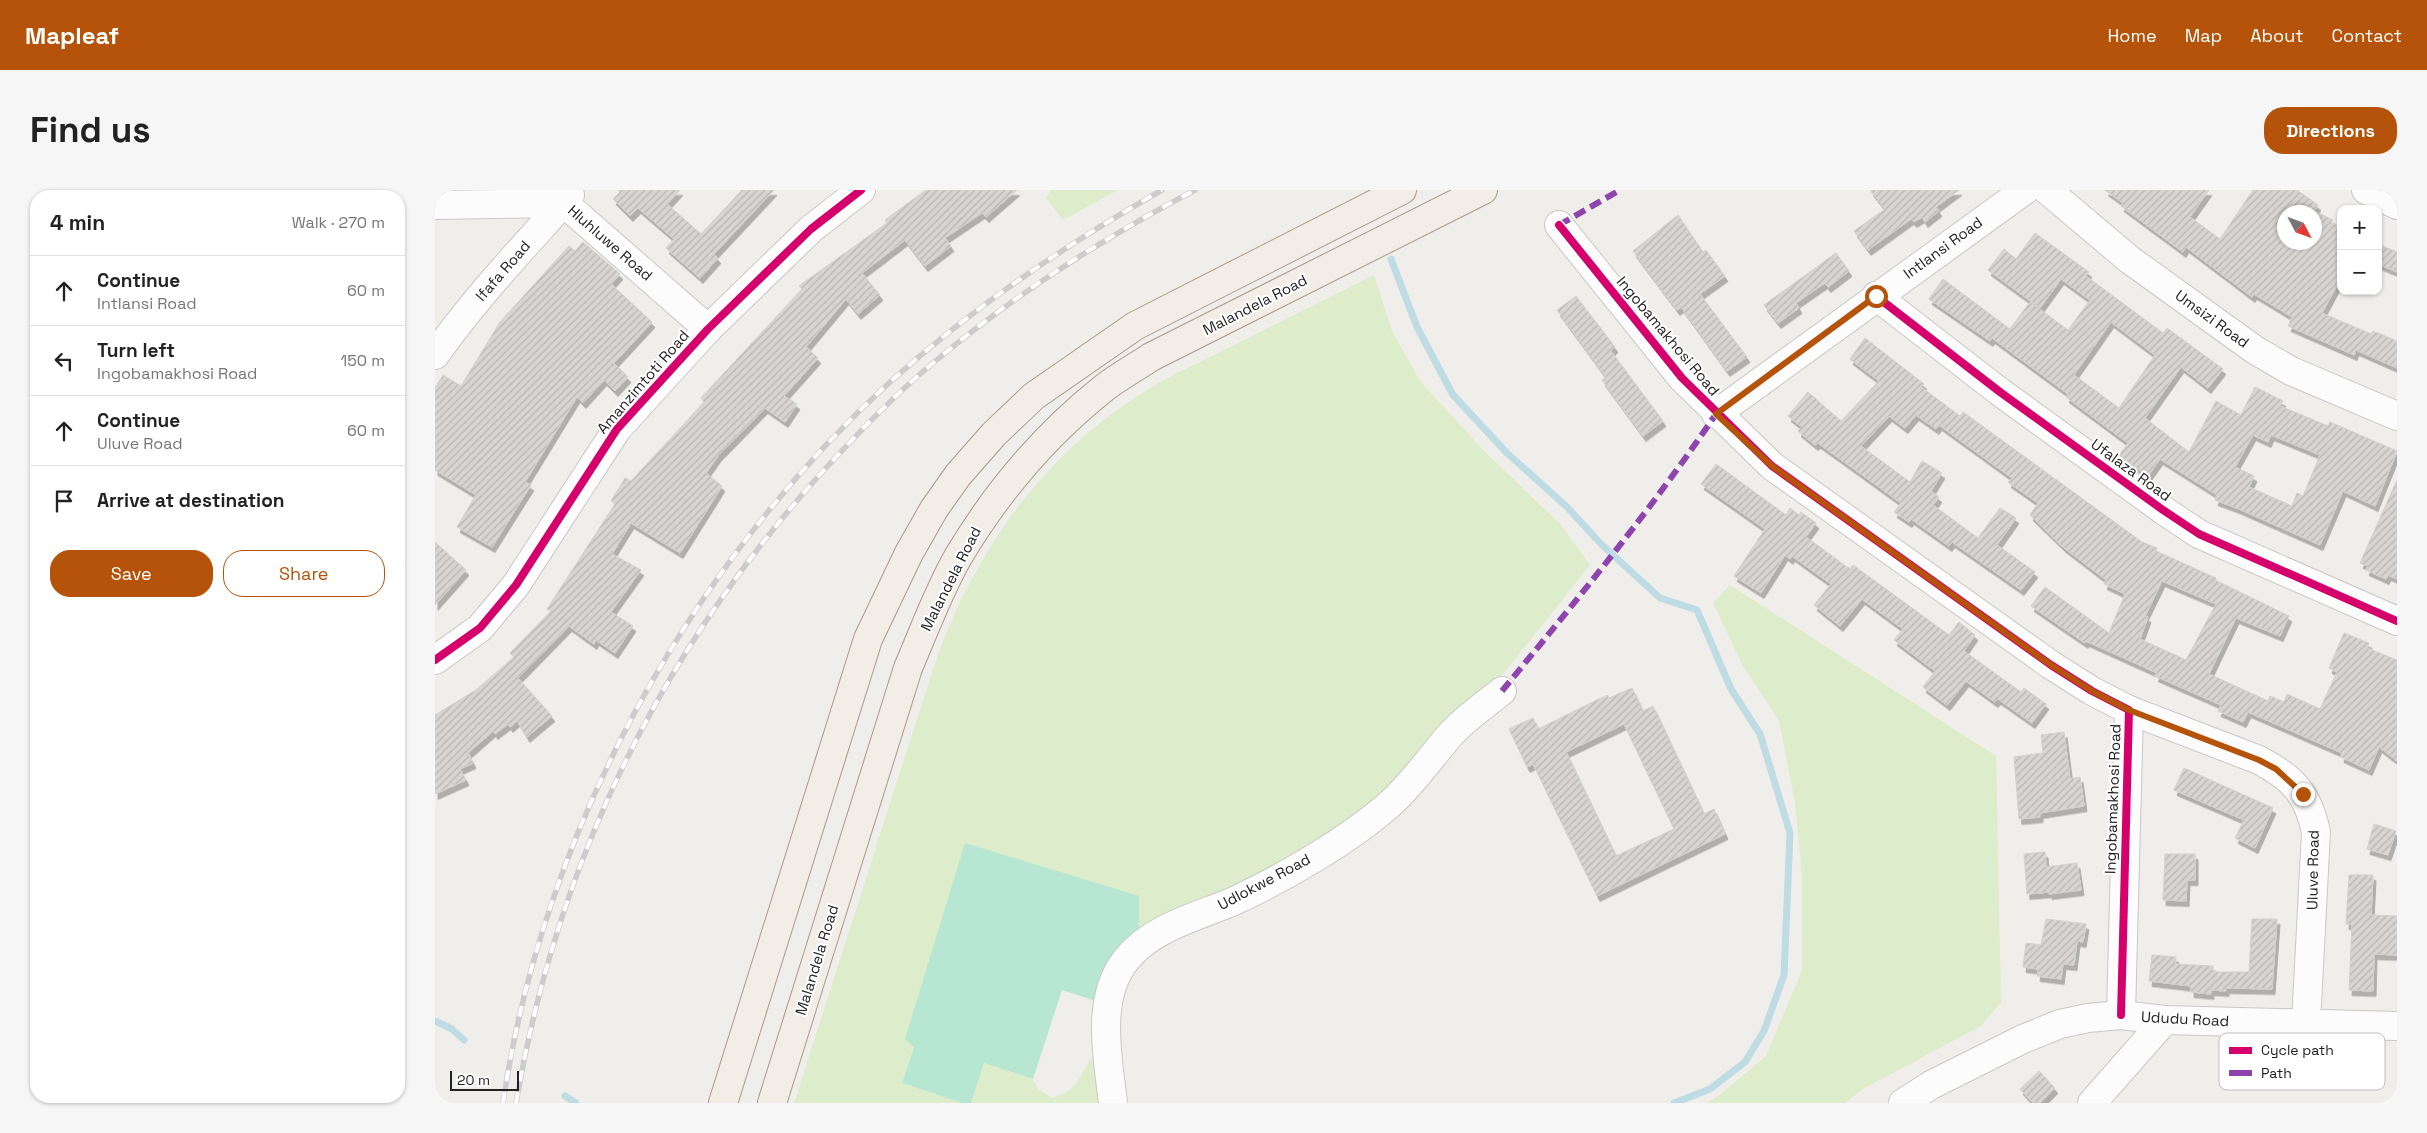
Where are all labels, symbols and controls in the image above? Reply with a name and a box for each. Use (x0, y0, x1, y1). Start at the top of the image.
text: Mapleaf (25, 20, 119, 51)
text: Home (2108, 24, 2157, 47)
text: Map (2185, 24, 2222, 47)
text: About (2250, 24, 2304, 47)
text: Contact (2332, 24, 2402, 47)
button: Directions (2264, 107, 2397, 154)
text: Find us (30, 108, 151, 152)
street label: Hluhluwe Road (564, 201, 657, 285)
north arrow (2277, 205, 2322, 250)
map controls (2337, 205, 2382, 295)
button: + (2337, 205, 2382, 250)
text: 4 min (50, 209, 105, 236)
text: Walk · 270 m (292, 212, 385, 233)
street label: Intlansi Road (1899, 212, 1986, 283)
street label: Ifafa Road (471, 236, 534, 305)
button: − (2337, 250, 2382, 295)
text: Continue (97, 268, 180, 293)
street label: Malandela Road (1199, 270, 1310, 339)
street label: Ingobamakhosi Road (1613, 272, 1724, 399)
icon: ahead (50, 277, 78, 305)
text: 60 m (347, 280, 385, 301)
route start (1865, 285, 1888, 308)
street label: Umsizi Road (2172, 285, 2253, 352)
text: Intlansi Road (97, 293, 197, 314)
street label: Amanzimtoti Road (592, 326, 693, 437)
text: Turn left (97, 338, 175, 363)
icon: left (50, 347, 78, 375)
text: 150 m (341, 350, 385, 371)
text: Ingobamakhosi Road (97, 363, 257, 384)
text: Continue (97, 408, 180, 433)
icon: ahead (50, 417, 78, 445)
text: 60 m (347, 420, 385, 441)
text: Uluve Road (97, 433, 183, 454)
street label: Ufalaza Road (2087, 434, 2175, 505)
icon: arrive (50, 487, 78, 515)
text: Arrive at destination (97, 488, 285, 513)
street label: Malandela Road (916, 523, 985, 634)
button: Save (50, 550, 213, 597)
button: Share (223, 550, 385, 597)
street label: Ingobamakhosi Road (2100, 724, 2125, 874)
route end (2292, 783, 2315, 806)
street label: Uluve Road (2302, 830, 2323, 910)
street label: Udlokwe Road (1214, 849, 1313, 914)
street label: Malandela Road (791, 902, 842, 1017)
street label: Ududu Road (2140, 1007, 2230, 1030)
legend (2219, 1033, 2385, 1090)
text: Cycle path (2261, 1041, 2334, 1059)
text: Path (2261, 1064, 2292, 1082)
scale bar (450, 1068, 519, 1091)
text: 20 m (457, 1071, 490, 1089)

